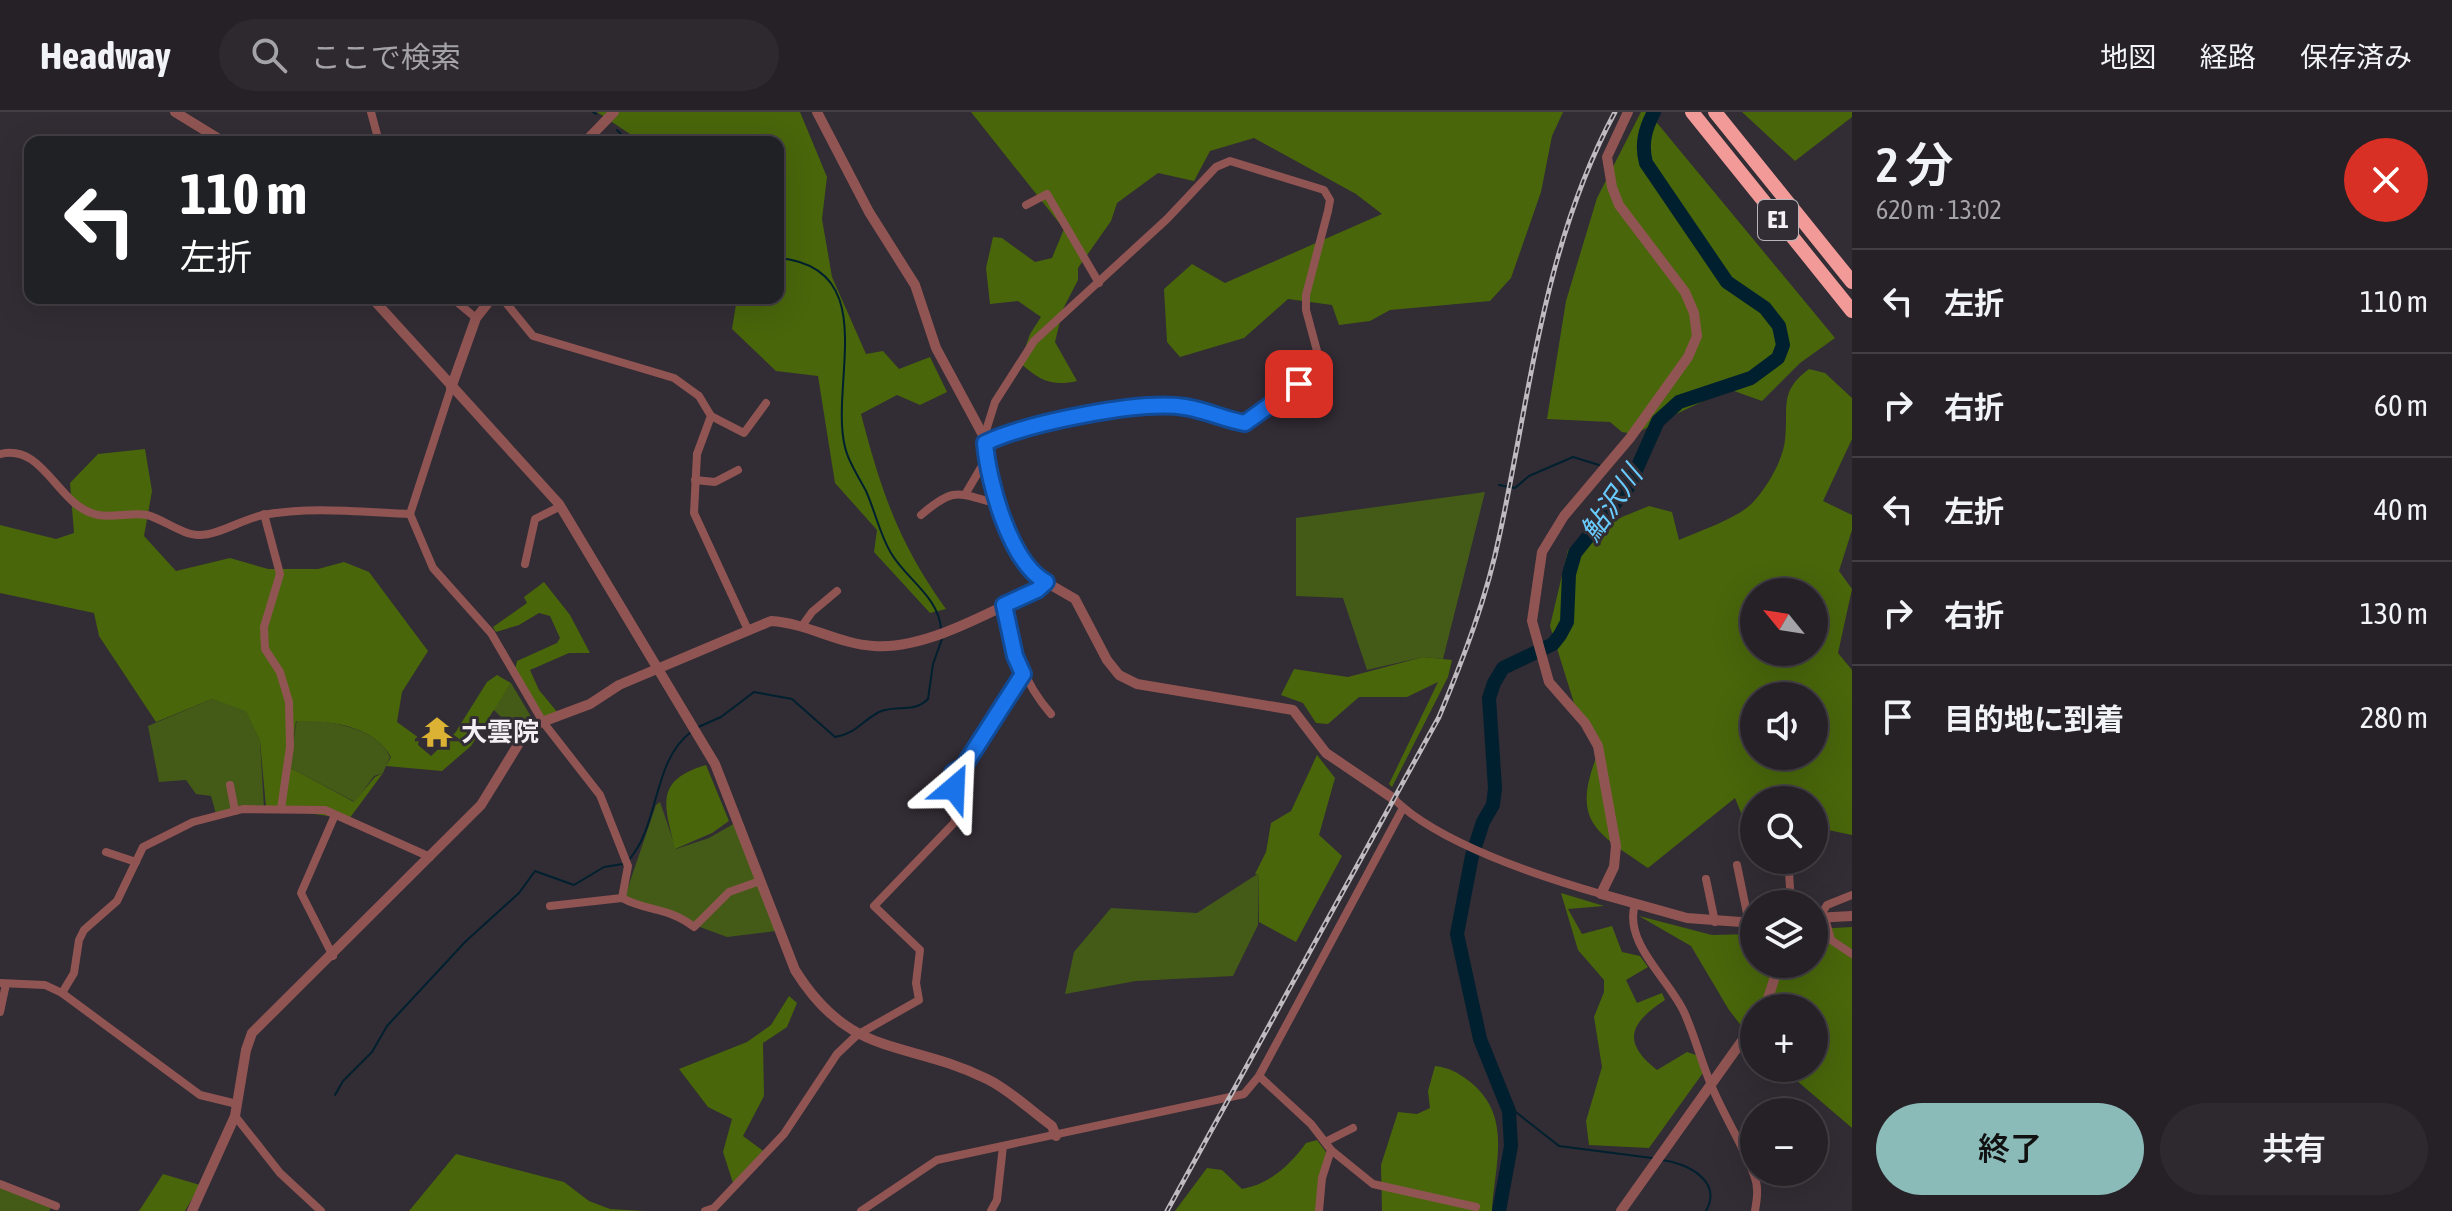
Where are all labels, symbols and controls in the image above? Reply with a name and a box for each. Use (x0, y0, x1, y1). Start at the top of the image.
search box (219, 19, 779, 91)
icon: search (247, 33, 291, 77)
text: Headway (40, 34, 171, 77)
text: ここで検索 (311, 40, 461, 74)
text: 地図 (2100, 41, 2156, 73)
text: 経路 (2200, 41, 2256, 73)
text: 保存済み (2300, 41, 2412, 73)
text: 2 分 (1876, 137, 1953, 192)
button: close (2344, 138, 2428, 222)
text: 110 m (180, 162, 307, 226)
icon: left (48, 168, 152, 272)
text: 620 m · 13:02 (1876, 195, 2002, 225)
road number: E1 (1758, 200, 1798, 240)
text: 左折 (180, 236, 252, 278)
icon: left (1876, 279, 1920, 323)
text: 110 m (2360, 284, 2428, 318)
text: 左折 (1944, 286, 2004, 320)
pin (1265, 350, 1333, 418)
icon: arrive (1277, 362, 1321, 406)
icon: right (1876, 383, 1920, 427)
text: 60 m (2374, 388, 2428, 422)
text: 右折 (1944, 390, 2004, 424)
water label: 鮎沢川 (1574, 457, 1650, 547)
icon: left (1876, 487, 1920, 531)
text: 40 m (2374, 492, 2428, 526)
text: 左折 (1944, 494, 2004, 528)
north arrow (1740, 578, 1828, 666)
map controls (1740, 578, 1828, 1186)
icon: right (1876, 591, 1920, 635)
text: 130 m (2360, 596, 2428, 630)
text: 右折 (1944, 598, 2004, 632)
button: sound (1740, 682, 1828, 770)
icon: arrive (1876, 695, 1920, 739)
text: 280 m (2360, 700, 2428, 734)
text: 目的地に到着 (1944, 702, 2124, 736)
temple icon: 大雲院 (420, 715, 454, 749)
place label: 大雲院 (461, 717, 539, 747)
position arrow (912, 746, 996, 830)
button: search (1740, 786, 1828, 874)
button: layers (1740, 890, 1828, 978)
button: + (1740, 994, 1828, 1082)
button: − (1740, 1098, 1828, 1186)
button: 終了 (1876, 1103, 2144, 1195)
button: 共有 (2160, 1103, 2428, 1195)

